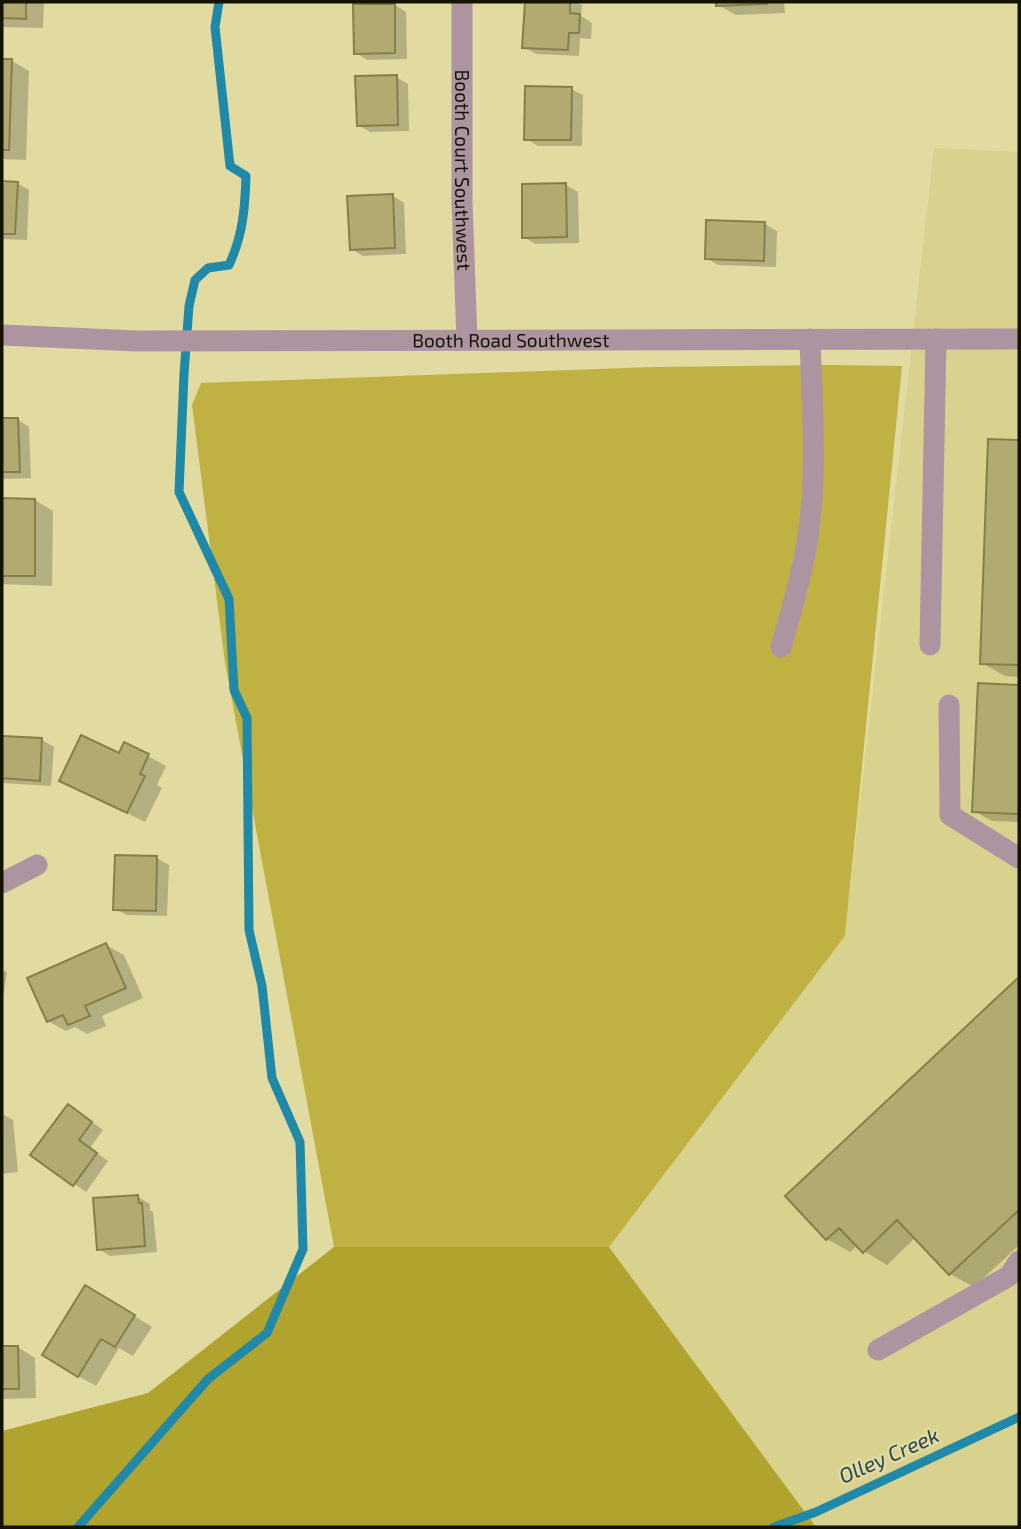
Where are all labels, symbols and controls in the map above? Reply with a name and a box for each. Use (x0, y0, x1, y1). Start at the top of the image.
street label: Booth Court Southwest (451, 70, 476, 271)
street label: Booth Road Southwest (412, 328, 610, 351)
water label: Olley Creek (834, 1421, 943, 1489)

